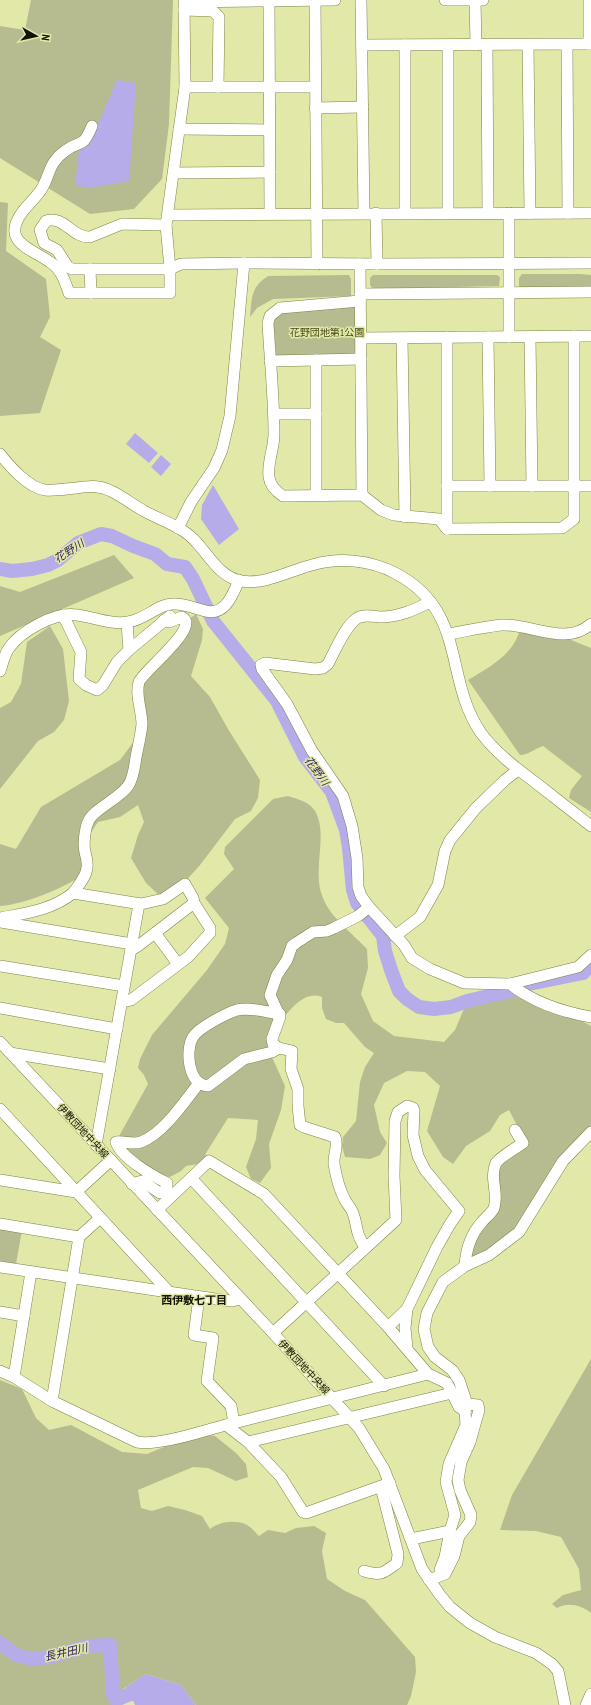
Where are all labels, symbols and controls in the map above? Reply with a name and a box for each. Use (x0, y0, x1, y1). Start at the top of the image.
north arrow (16, 16, 56, 56)
text: N (39, 33, 53, 41)
park label: 花野団地第1公園 (290, 326, 364, 339)
water label: 花野川 (51, 536, 87, 566)
water label: 花野川 (301, 754, 333, 789)
street label: 伊敷団地中央線 (54, 1101, 112, 1161)
district label: 西伊敷七丁目 (161, 1293, 227, 1307)
street label: 伊敷団地中央線 (275, 1337, 333, 1397)
water label: 長井田川 (43, 1640, 90, 1664)

